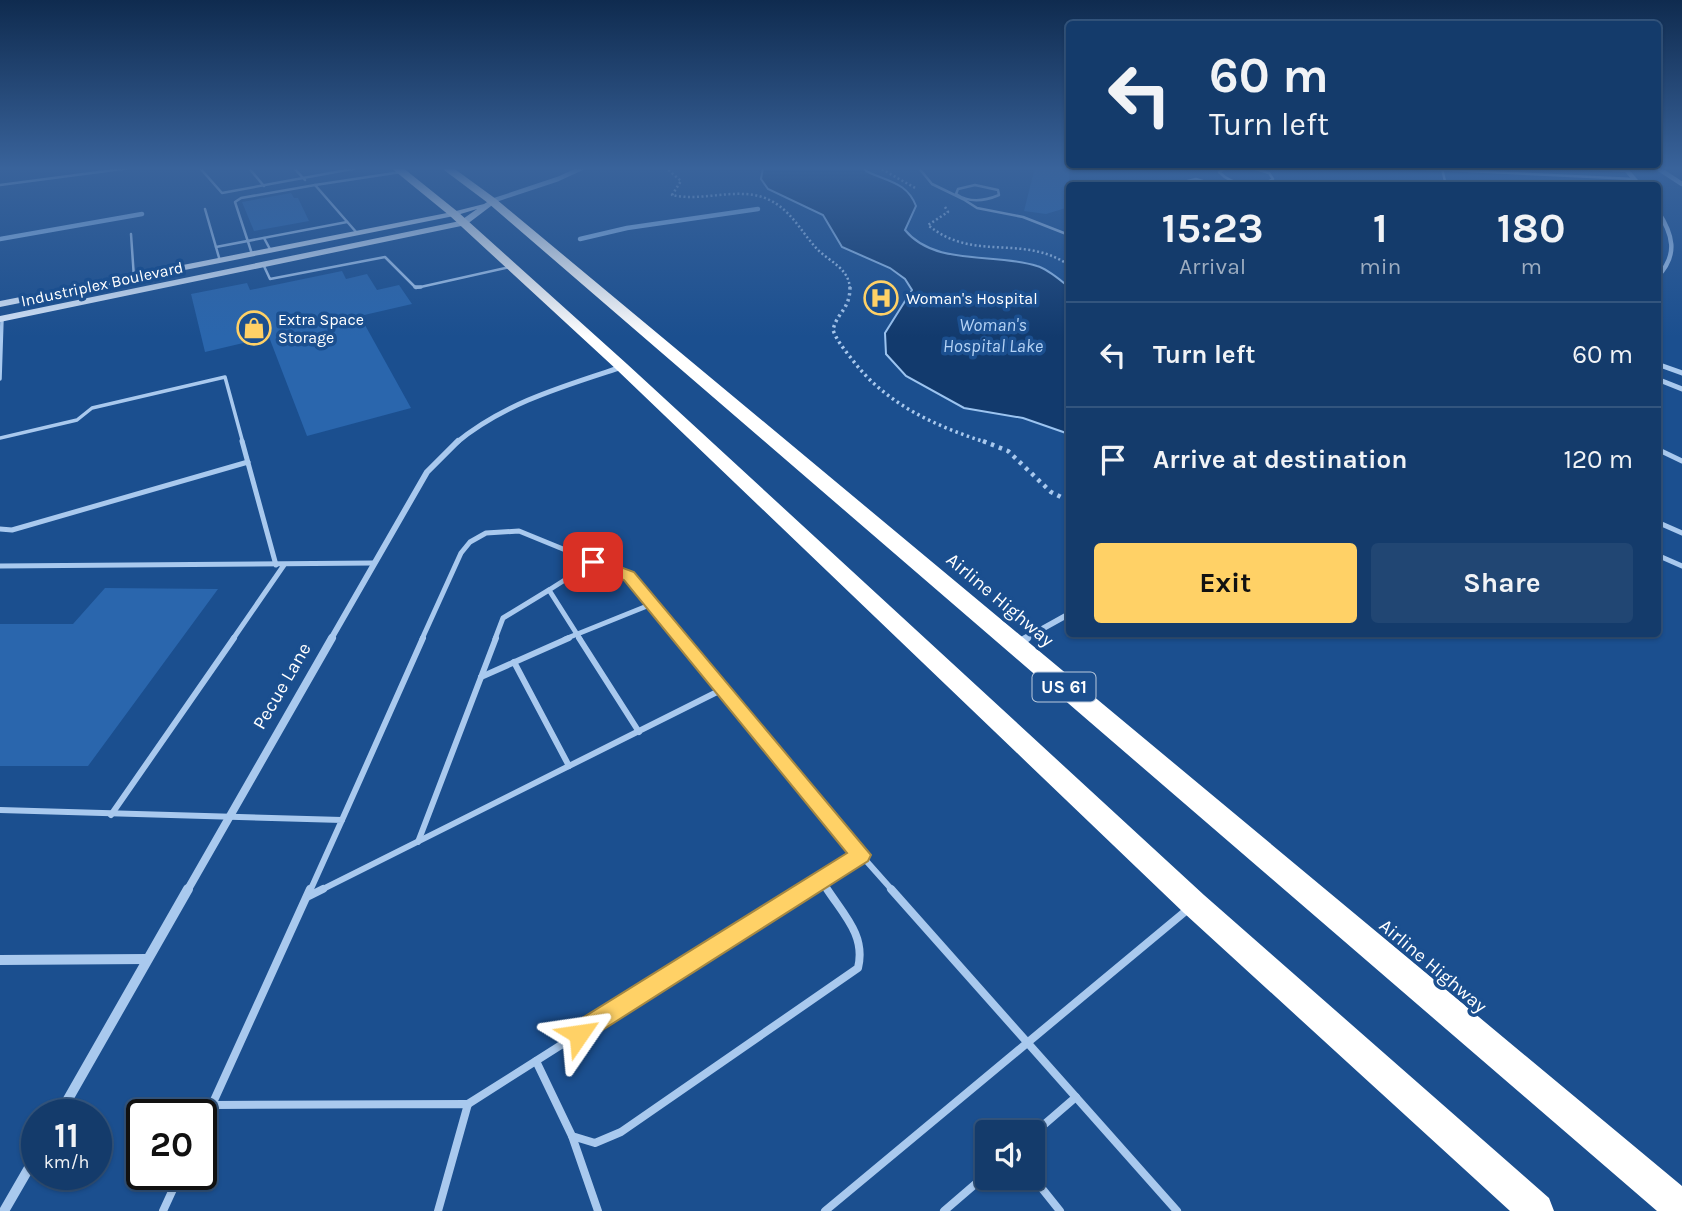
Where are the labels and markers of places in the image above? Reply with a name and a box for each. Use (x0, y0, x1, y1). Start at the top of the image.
hospital icon: Woman's Hospital (862, 279, 900, 317)
place label: Woman's Hospital (906, 289, 1038, 308)
shop icon: Extra Space Storage (235, 309, 273, 347)
place label: Extra Space Storage (278, 310, 364, 347)
pin (563, 532, 623, 592)

